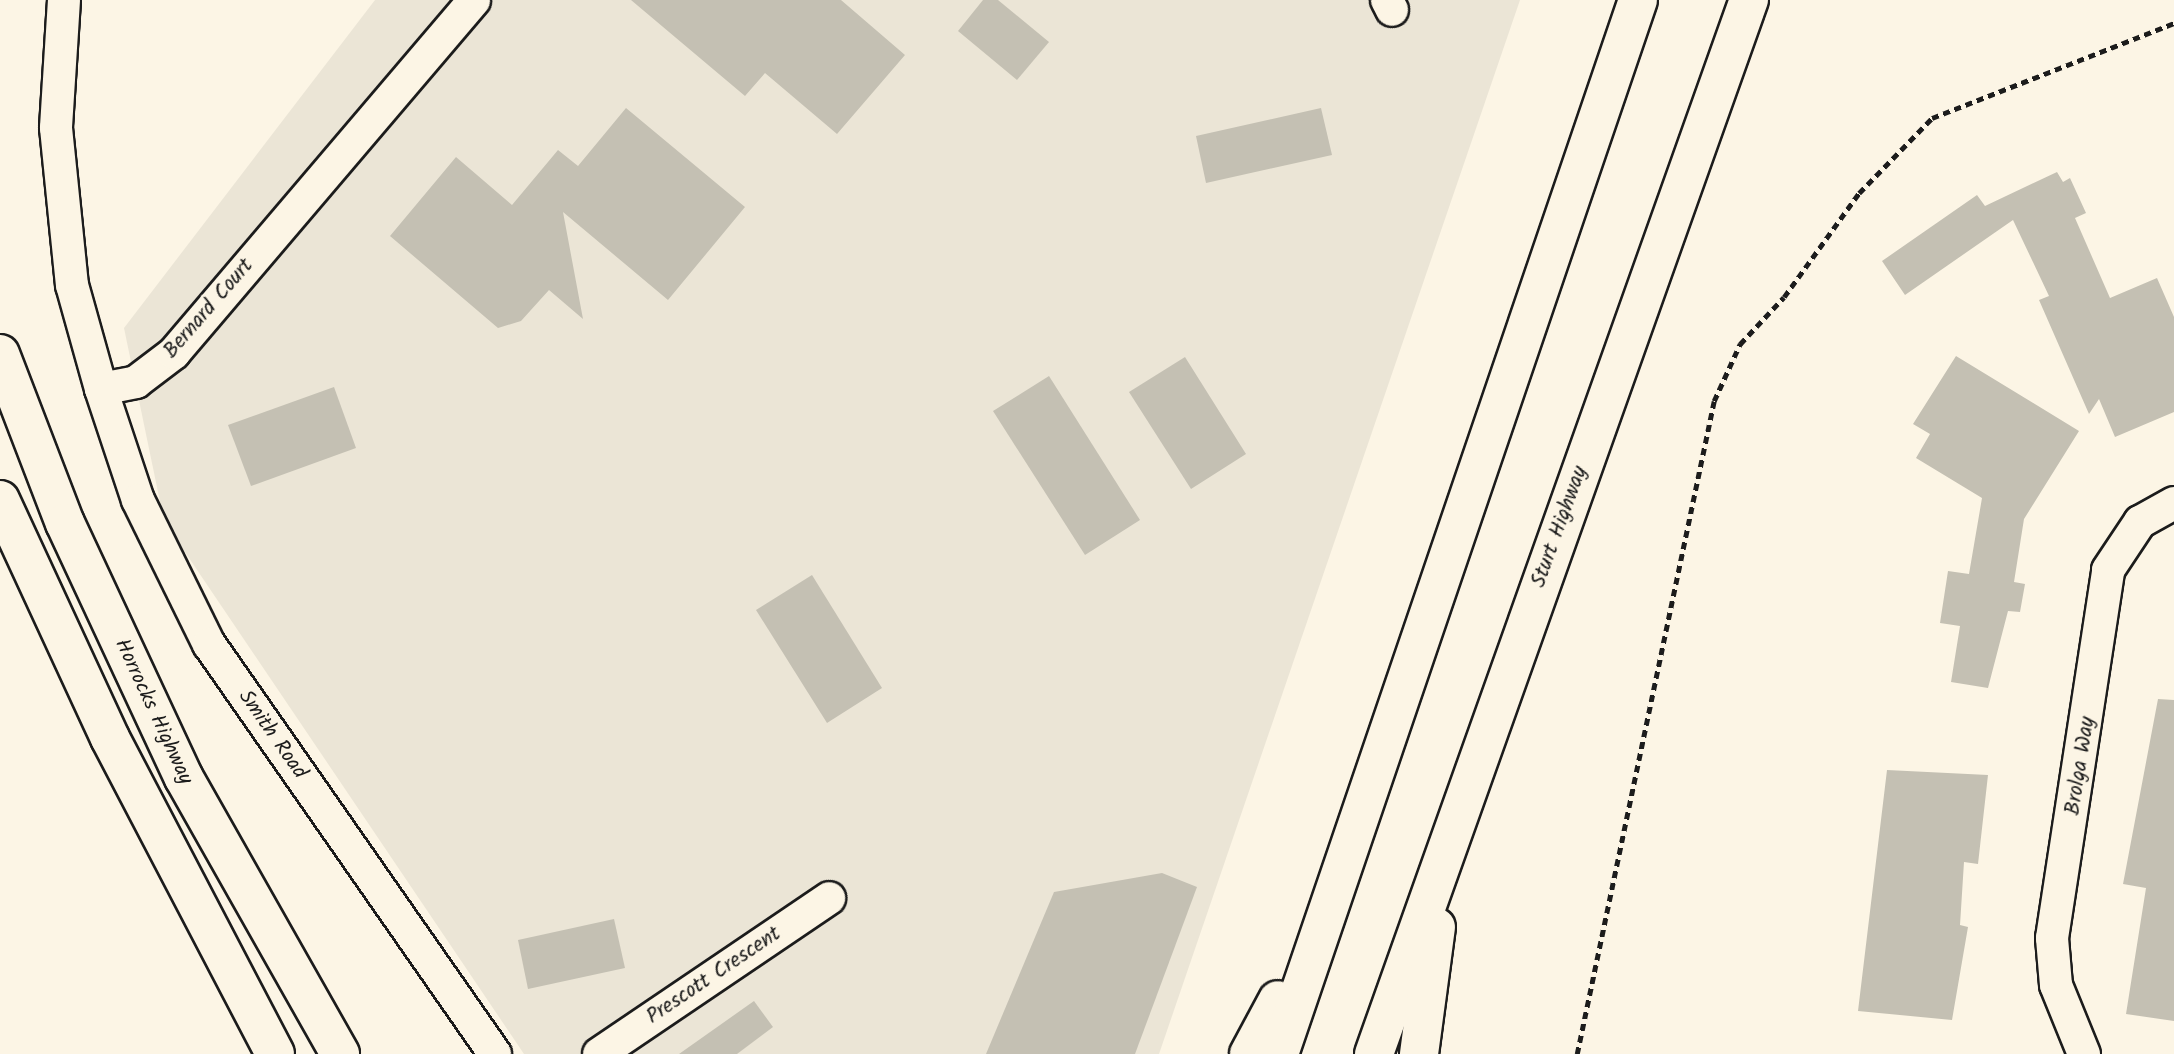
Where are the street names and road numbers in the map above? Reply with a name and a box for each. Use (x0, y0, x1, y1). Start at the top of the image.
street label: Bernard Court (159, 254, 259, 364)
street label: Sturt Highway (1526, 463, 1594, 591)
street label: Horrocks Highway (108, 635, 198, 789)
street label: Smith Road (232, 686, 312, 784)
street label: Brolga Way (2061, 715, 2101, 817)
street label: Prescott Crescent (642, 922, 786, 1030)

